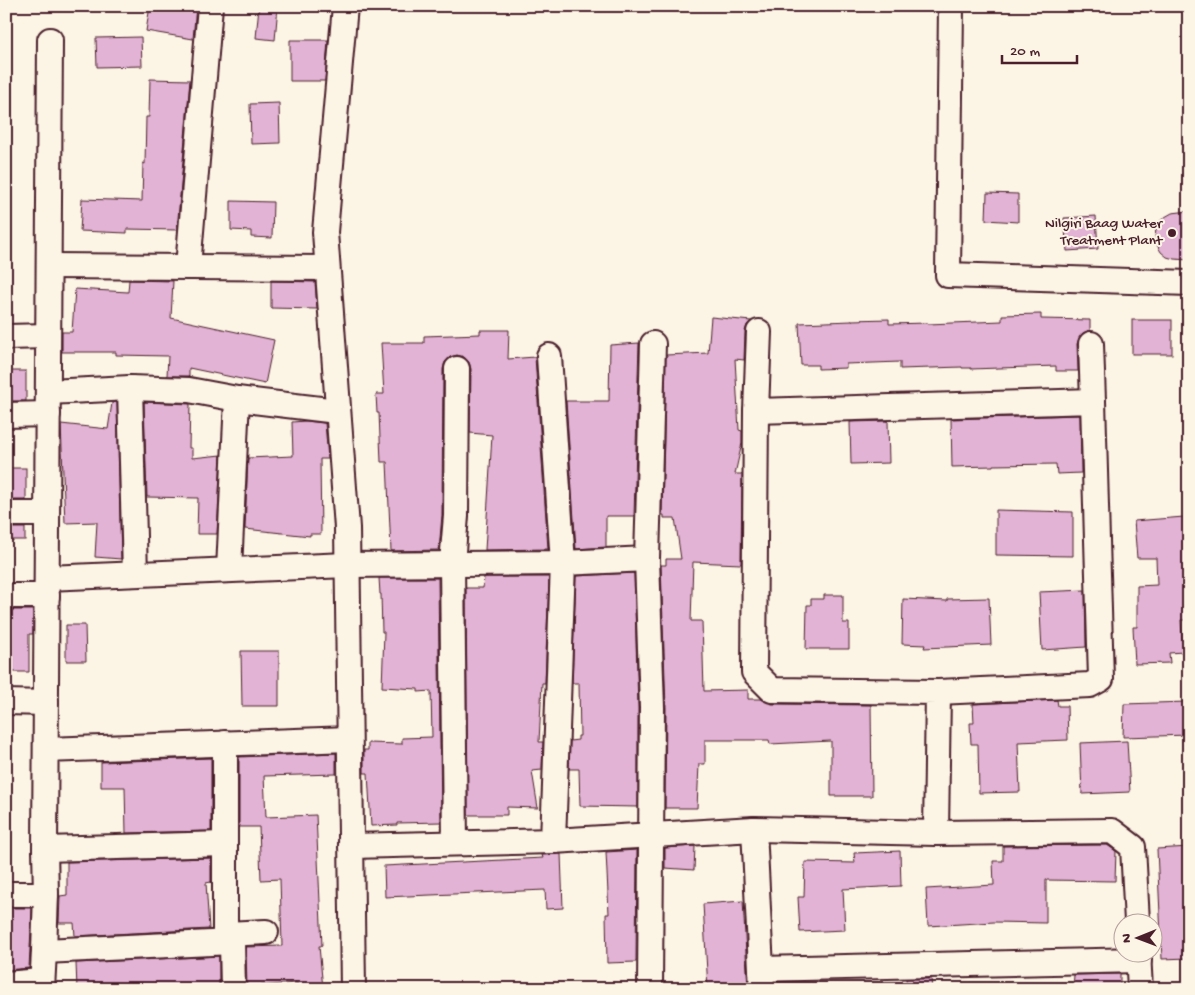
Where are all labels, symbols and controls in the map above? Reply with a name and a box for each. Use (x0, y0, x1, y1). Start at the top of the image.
scale bar (1002, 32, 1078, 64)
text: 20 m (1010, 43, 1040, 61)
place label: Nilgiri Baag Water Treatment Plant (1045, 215, 1164, 250)
marker: Nilgiri Baag Water Treatment Plant (1166, 227, 1178, 239)
north arrow (1112, 912, 1162, 962)
text: N (1119, 933, 1136, 943)

